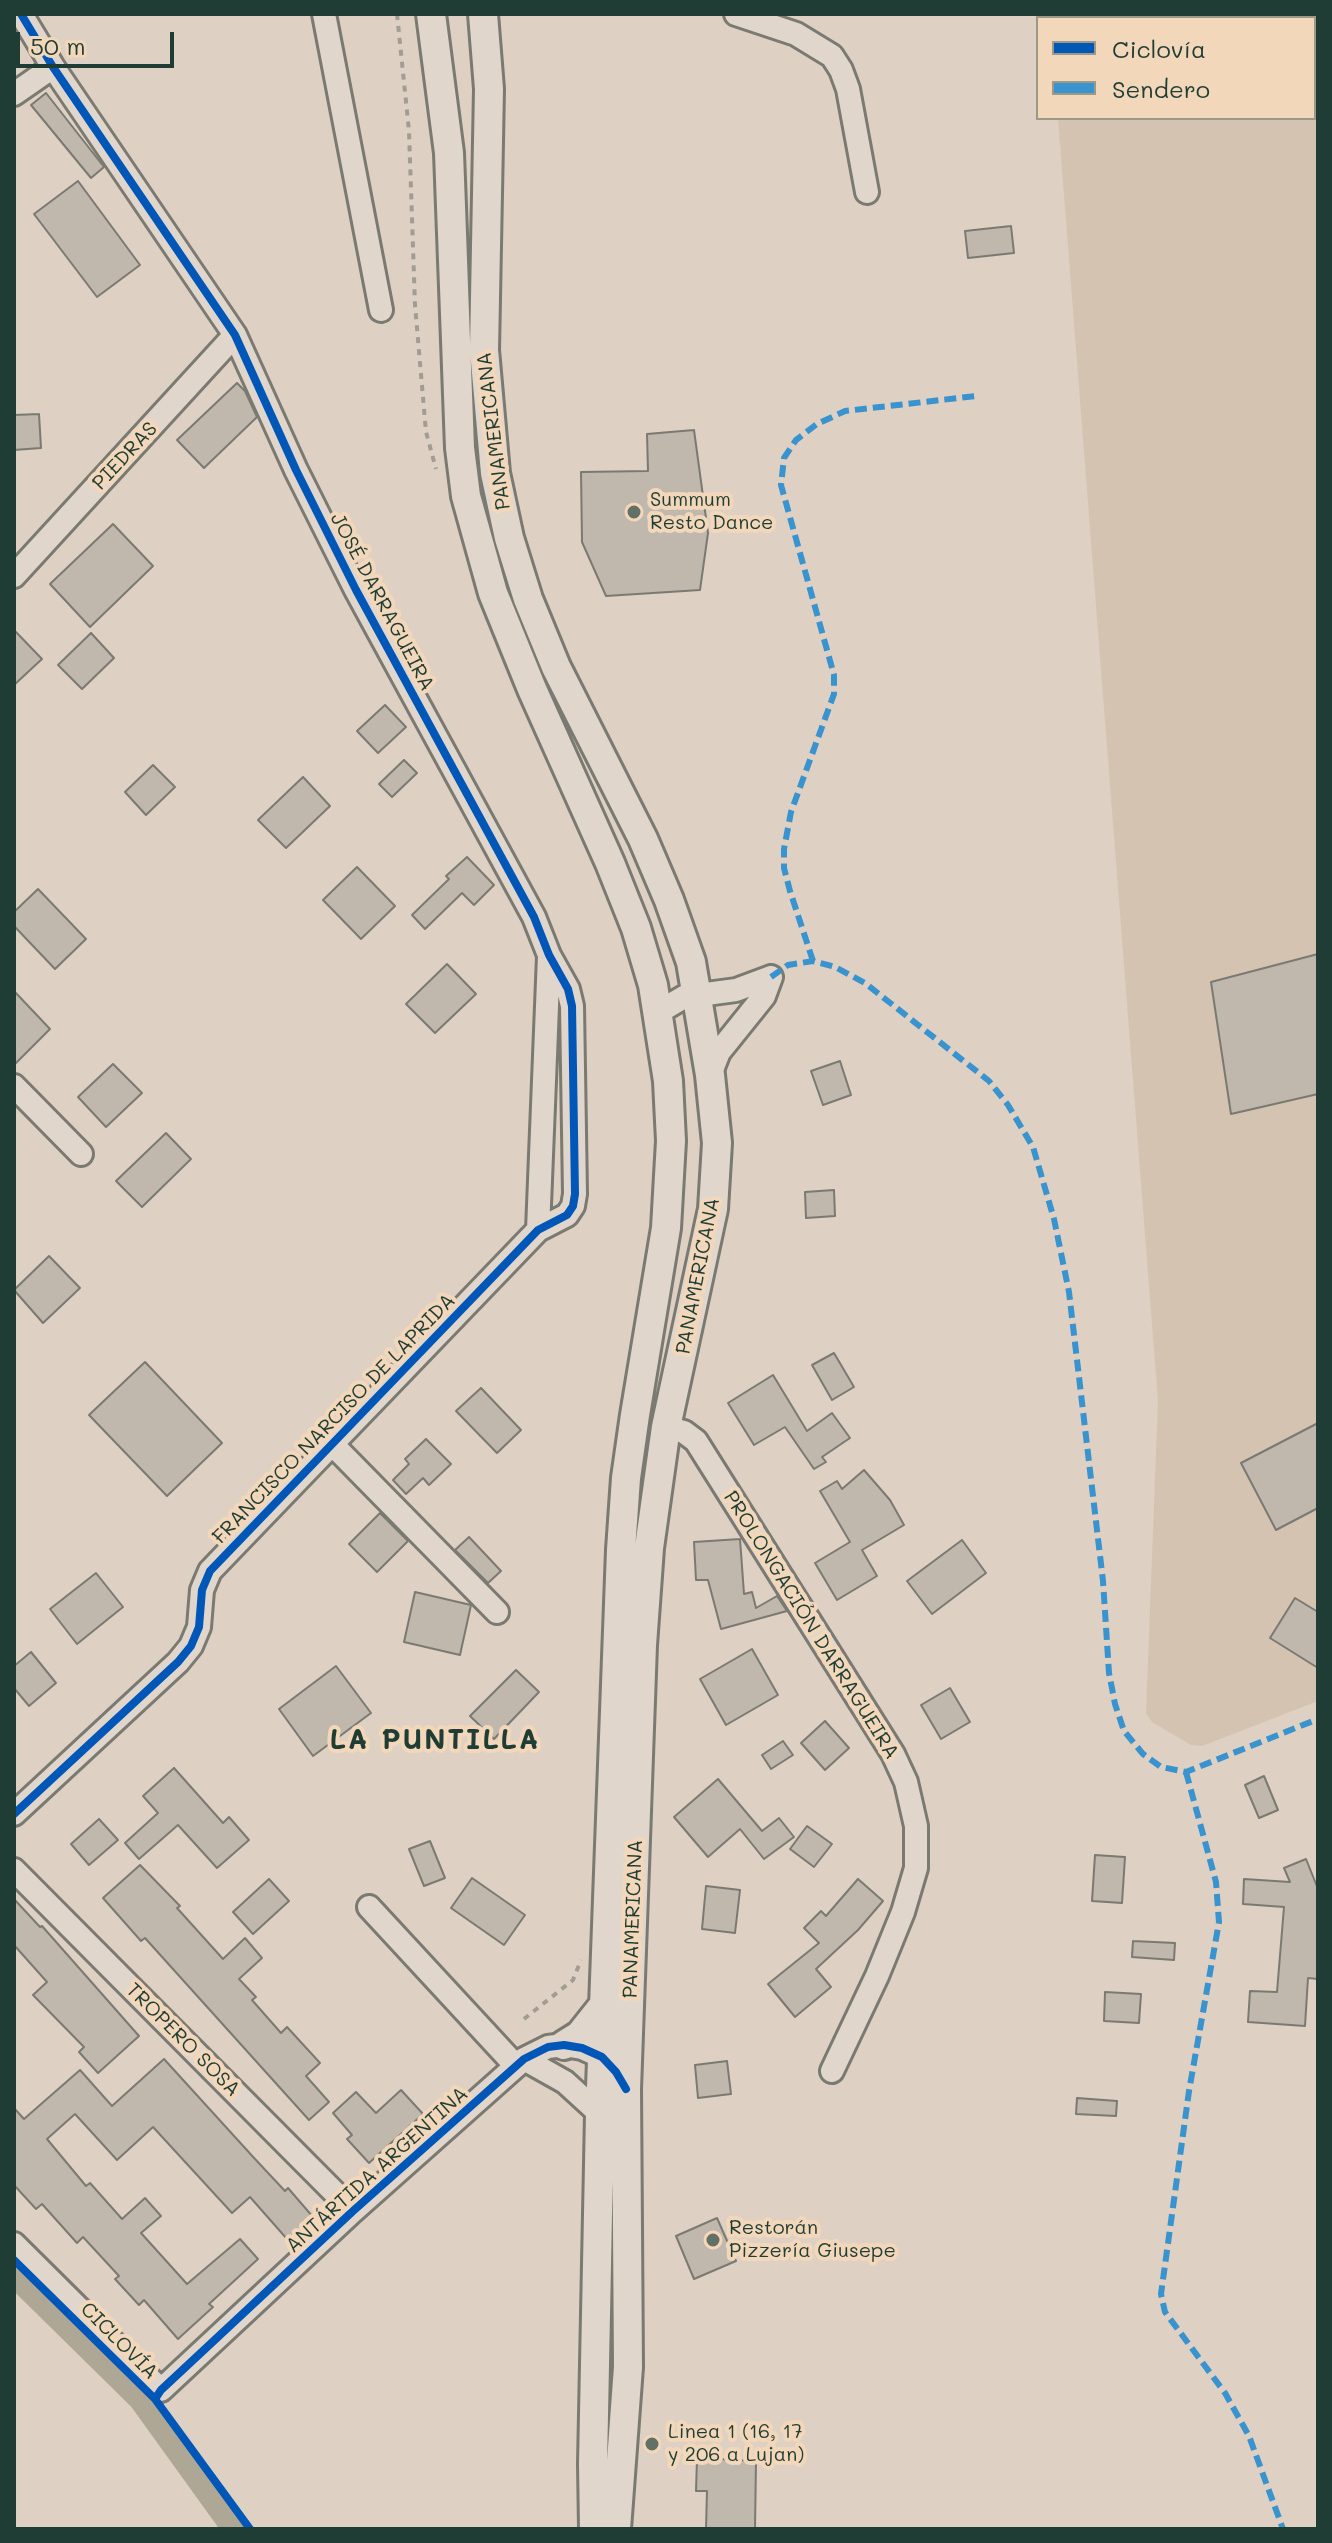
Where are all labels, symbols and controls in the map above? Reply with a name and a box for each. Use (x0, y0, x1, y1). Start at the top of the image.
scale bar (20, 16, 178, 66)
legend (1036, 16, 1316, 120)
text: 50 m (30, 30, 86, 61)
text: Ciclovía (1112, 33, 1206, 64)
text: Sendero (1112, 73, 1210, 104)
street label: PANAMERICANA (472, 351, 516, 511)
street label: PIEDRAS (88, 417, 162, 495)
place label: Summum Resto Dance (650, 488, 773, 535)
marker: Summum Resto Dance (625, 503, 643, 521)
street label: JOSÉ DARRAGUEIRA (325, 509, 439, 695)
street label: PANAMERICANA (671, 1196, 725, 1356)
street label: FRANCISCO NARCISO DE LAPRIDA (208, 1289, 460, 1549)
street label: PROLONGACIÓN DARRAGUEIRA (718, 1487, 904, 1763)
district label: LA PUNTILLA (330, 1723, 540, 1757)
street label: PANAMERICANA (618, 1839, 648, 1999)
street label: TROPERO SOSA (121, 1978, 245, 2102)
street label: ANTÁRTIDA ARGENTINA (281, 2082, 473, 2258)
place label: Restorán Pizzería Giusepe (729, 2216, 896, 2263)
marker: Restorán Pizzería Giusepe (704, 2231, 722, 2249)
street label: CICLOVÍA (75, 2297, 163, 2385)
place label: Linea 1 (16, 17 y 206 a Lujan) (668, 2420, 804, 2467)
marker: Linea 1 (16, 17 y 206 a Lujan) (643, 2435, 661, 2453)

